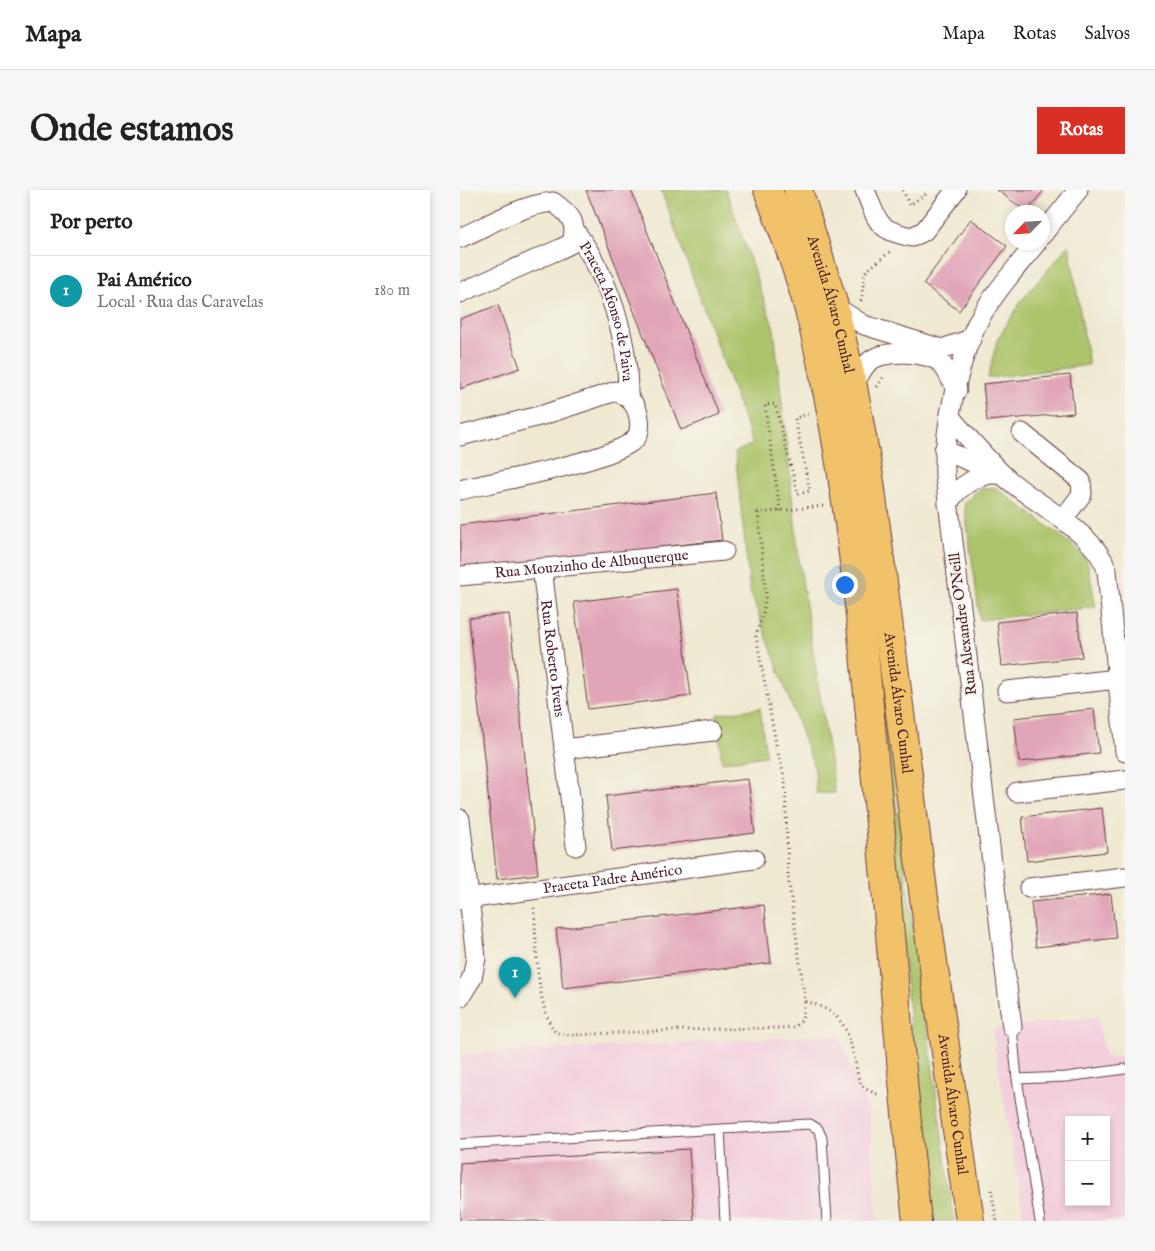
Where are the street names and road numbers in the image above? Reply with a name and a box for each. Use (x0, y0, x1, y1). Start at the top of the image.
street label: Avenida Álvaro Cunhal (803, 232, 859, 376)
street label: Praceta Afonso de Paiva (575, 238, 637, 383)
street label: Rua Mouzinho de Albuquerque (494, 545, 689, 582)
street label: Rua Alexandre O'Neill (945, 551, 981, 696)
street label: Rua Roberto Ivens (536, 599, 570, 718)
street label: Avenida Álvaro Cunhal (880, 630, 917, 776)
street label: Praceta Padre Américo (542, 860, 683, 898)
street label: Avenida Álvaro Cunhal (934, 1032, 973, 1177)

